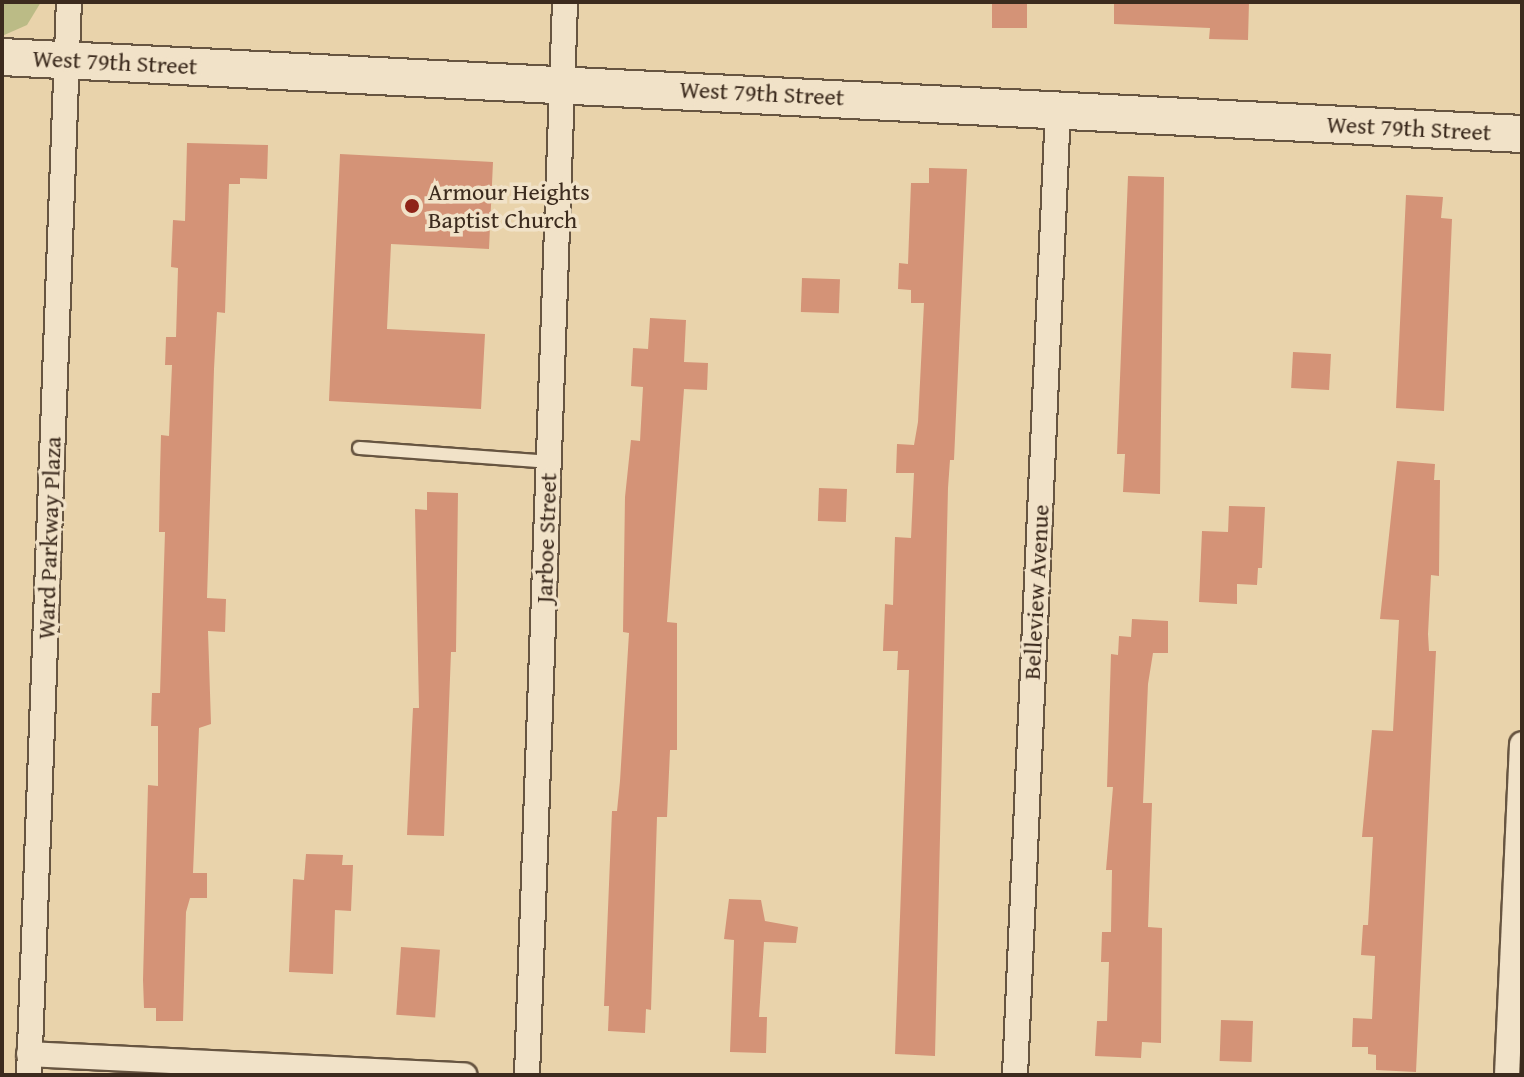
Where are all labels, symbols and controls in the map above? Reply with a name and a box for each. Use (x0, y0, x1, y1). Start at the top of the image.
street label: West 79th Street (32, 43, 198, 81)
street label: West 79th Street (679, 74, 845, 112)
street label: West 79th Street (1326, 109, 1492, 147)
place label: Armour Heights Baptist Church (428, 178, 590, 234)
marker: Armour Heights Baptist Church (403, 197, 421, 215)
street label: Ward Parkway Plaza (31, 436, 67, 640)
street label: Jarboe Street (529, 472, 563, 604)
street label: Belleview Avenue (1017, 504, 1055, 680)

